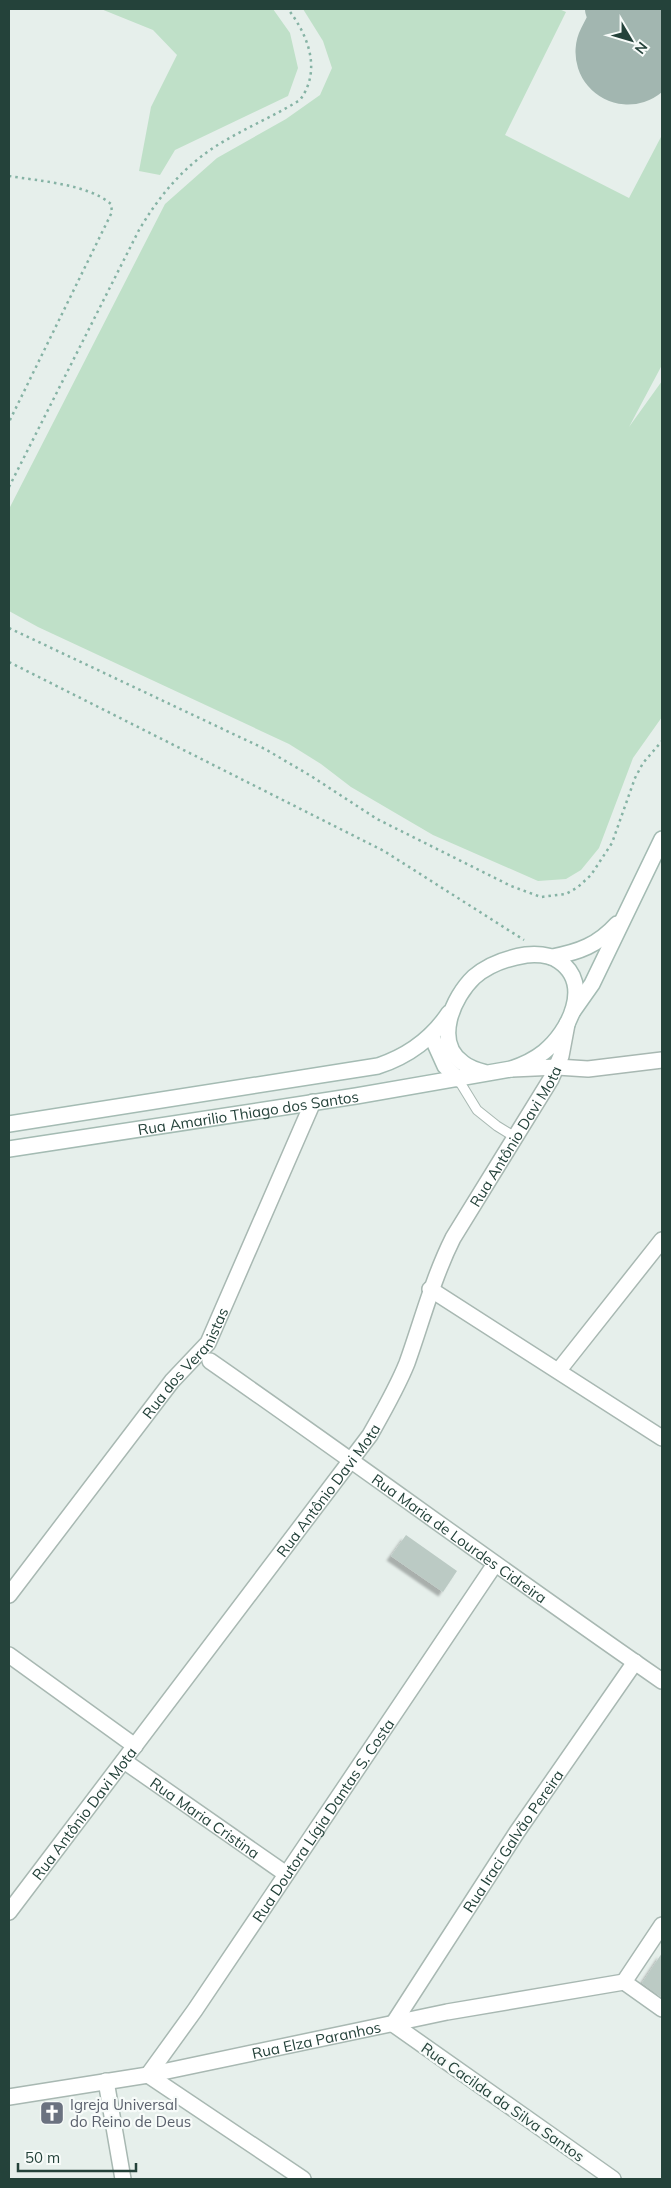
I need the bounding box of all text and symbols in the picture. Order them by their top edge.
north arrow [606,15,656,65]
text: N [631,38,652,58]
street label: Rua Antônio Davi Mota [465,1063,565,1210]
street label: Rua Amarilio Thiago dos Santos [136,1086,360,1139]
street label: Rua dos Veranistas [138,1304,232,1422]
street label: Rua Antônio Davi Mota [272,1420,384,1560]
street label: Rua Maria de Lourdes Cidreira [368,1469,551,1607]
street label: Rua Doutora Lígia Dantas S. Costa [248,1715,398,1925]
street label: Rua Antônio Davi Mota [27,1743,140,1883]
street label: Rua Iraci Galvão Pereira [458,1766,567,1916]
street label: Rua Maria Cristina [147,1773,264,1862]
street label: Rua Elza Paranhos [250,2017,383,2062]
street label: Rua Cacilda da Silva Santos [418,2038,588,2166]
place label: Igreja Universal do Reino de Deus [70,2095,191,2131]
church icon: Igreja Universal do Reino de Deus [39,2100,65,2126]
scale bar [18,2140,135,2172]
text: 50 m [25,2148,60,2167]

